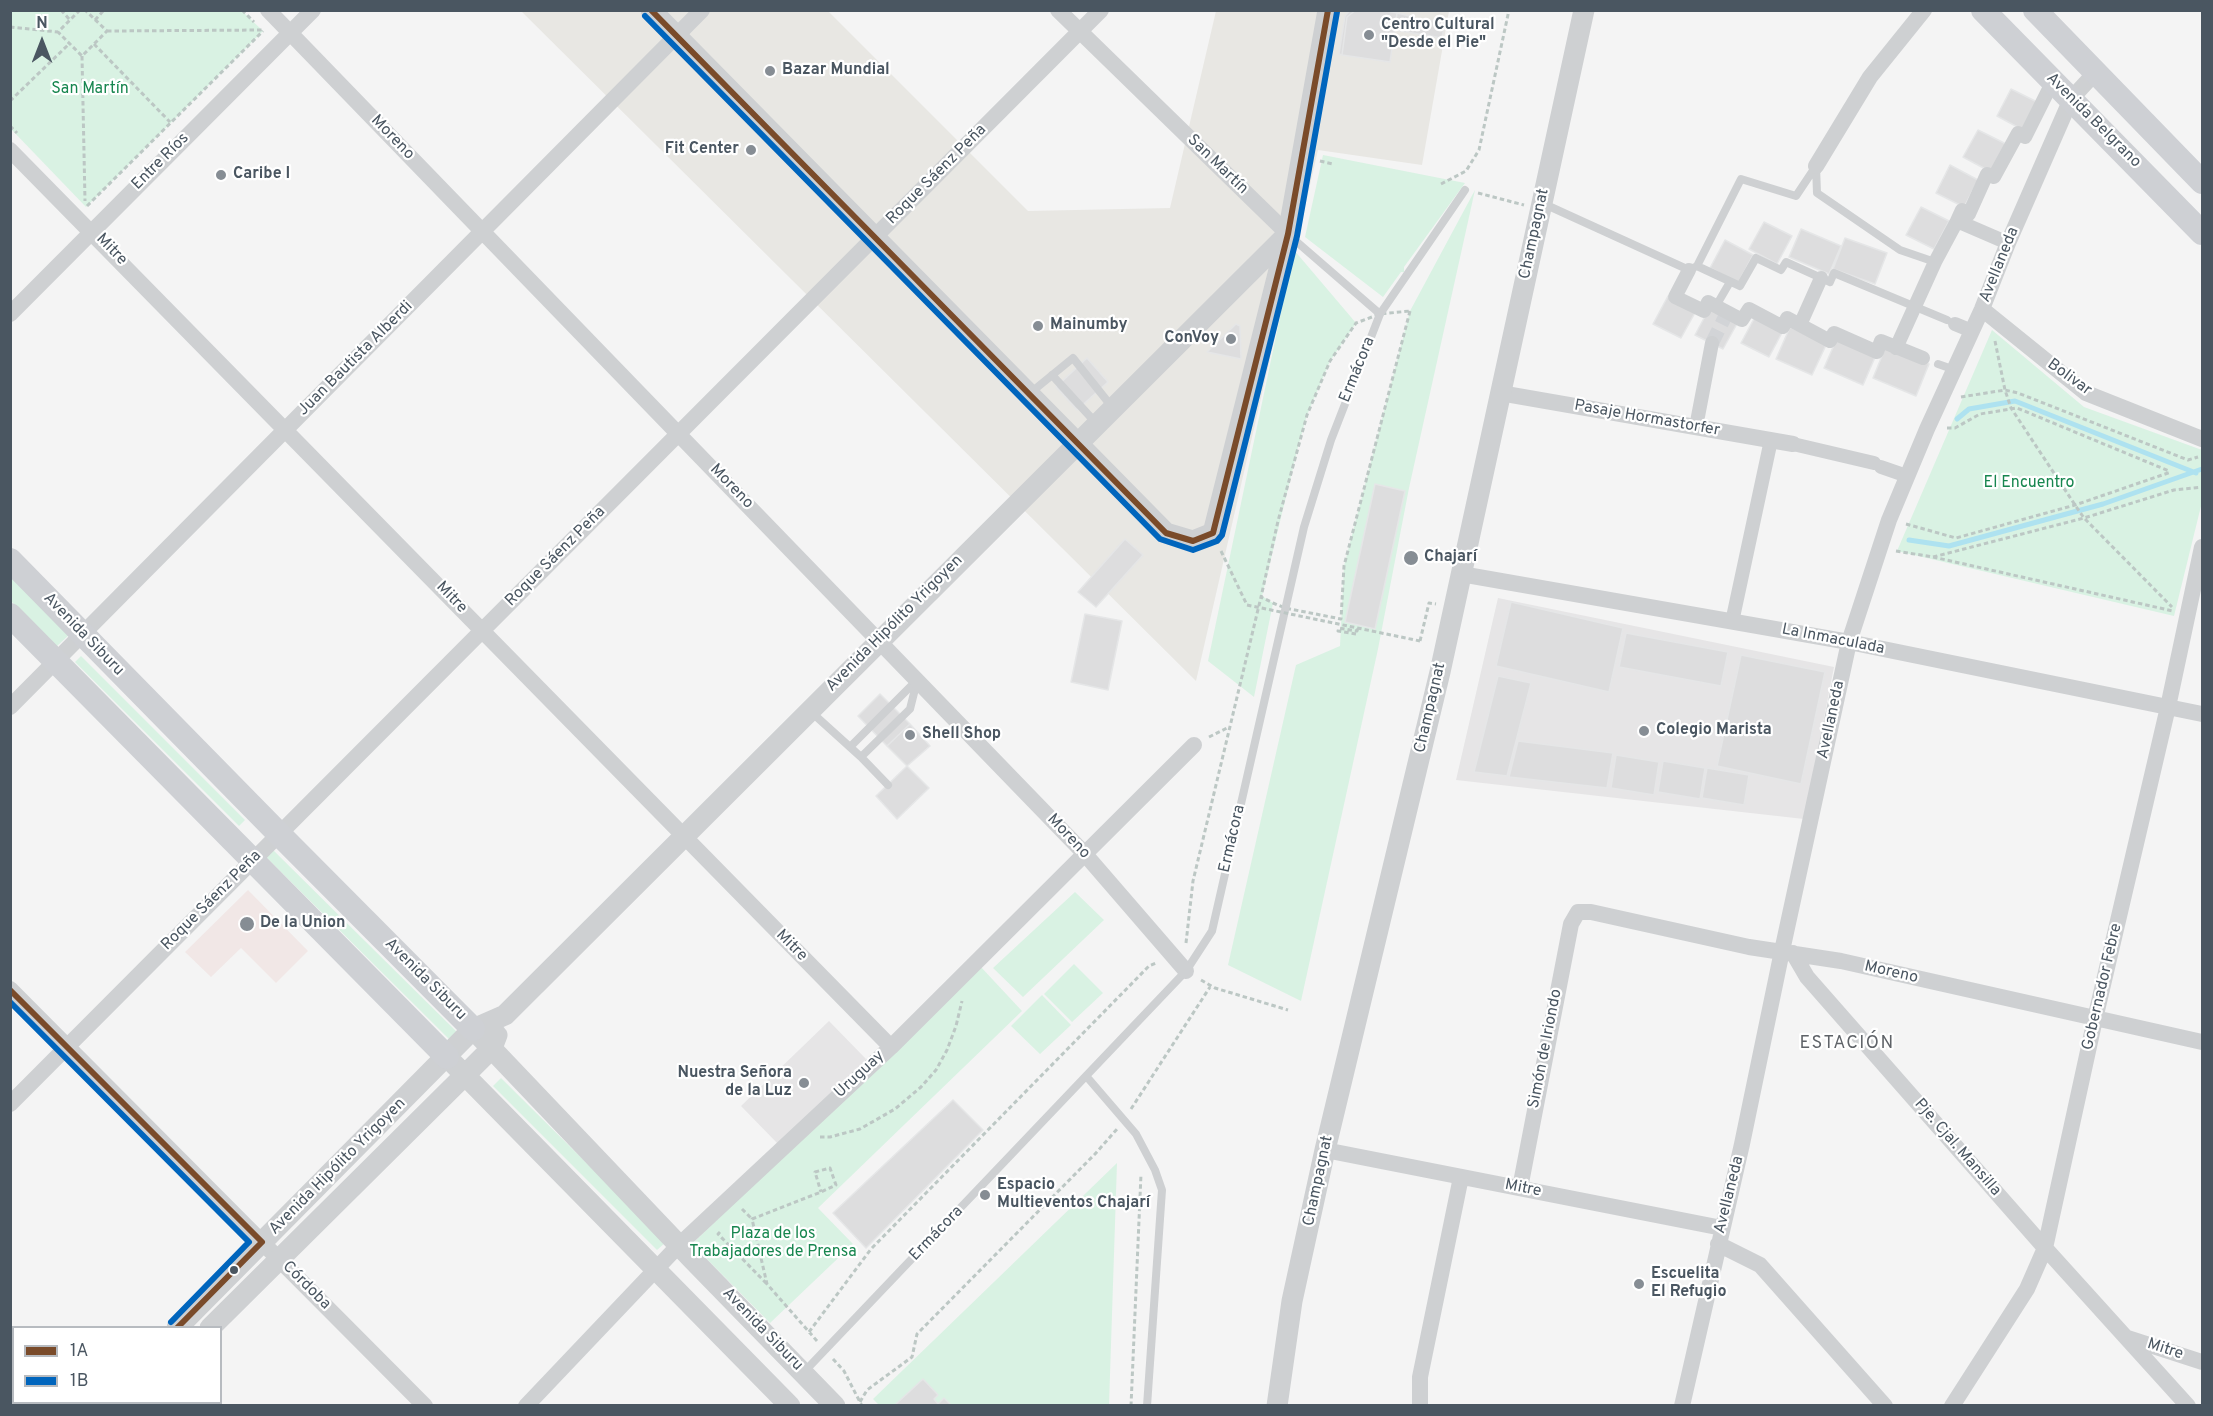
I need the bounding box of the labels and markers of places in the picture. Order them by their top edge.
place label: Centro Cultural "Desde el Pie" [1381,16,1495,54]
marker: Centro Cultural "Desde el Pie" [1362,28,1376,42]
place label: Bazar Mundial [782,61,890,81]
marker: Bazar Mundial [763,64,777,78]
place label: Fit Center [665,140,739,160]
marker: Fit Center [744,143,758,157]
place label: Caribe I [233,165,290,185]
marker: Caribe I [214,168,228,182]
place label: Mainumby [1050,316,1128,336]
marker: Mainumby [1031,319,1045,333]
place label: ConVoy [1164,329,1219,349]
marker: ConVoy [1224,332,1238,346]
place label: Chajarí [1424,548,1477,568]
marker: Chajarí [1402,549,1420,567]
place label: Colegio Marista [1656,721,1772,741]
marker: Colegio Marista [1637,724,1651,738]
place label: Shell Shop [922,725,1001,745]
marker: Shell Shop [903,728,917,742]
place label: De la Union [260,914,345,934]
marker: De la Union [238,915,256,933]
place label: Nuestra Señora de la Luz [677,1064,792,1102]
marker: Nuestra Señora de la Luz [797,1076,811,1090]
place label: Espacio Multieventos Chajarí [997,1176,1150,1214]
marker: Espacio Multieventos Chajarí [978,1188,992,1202]
unlabelled marker [228,1264,240,1276]
place label: Escuelita El Refugio [1651,1265,1726,1303]
marker: Escuelita El Refugio [1632,1277,1646,1291]

